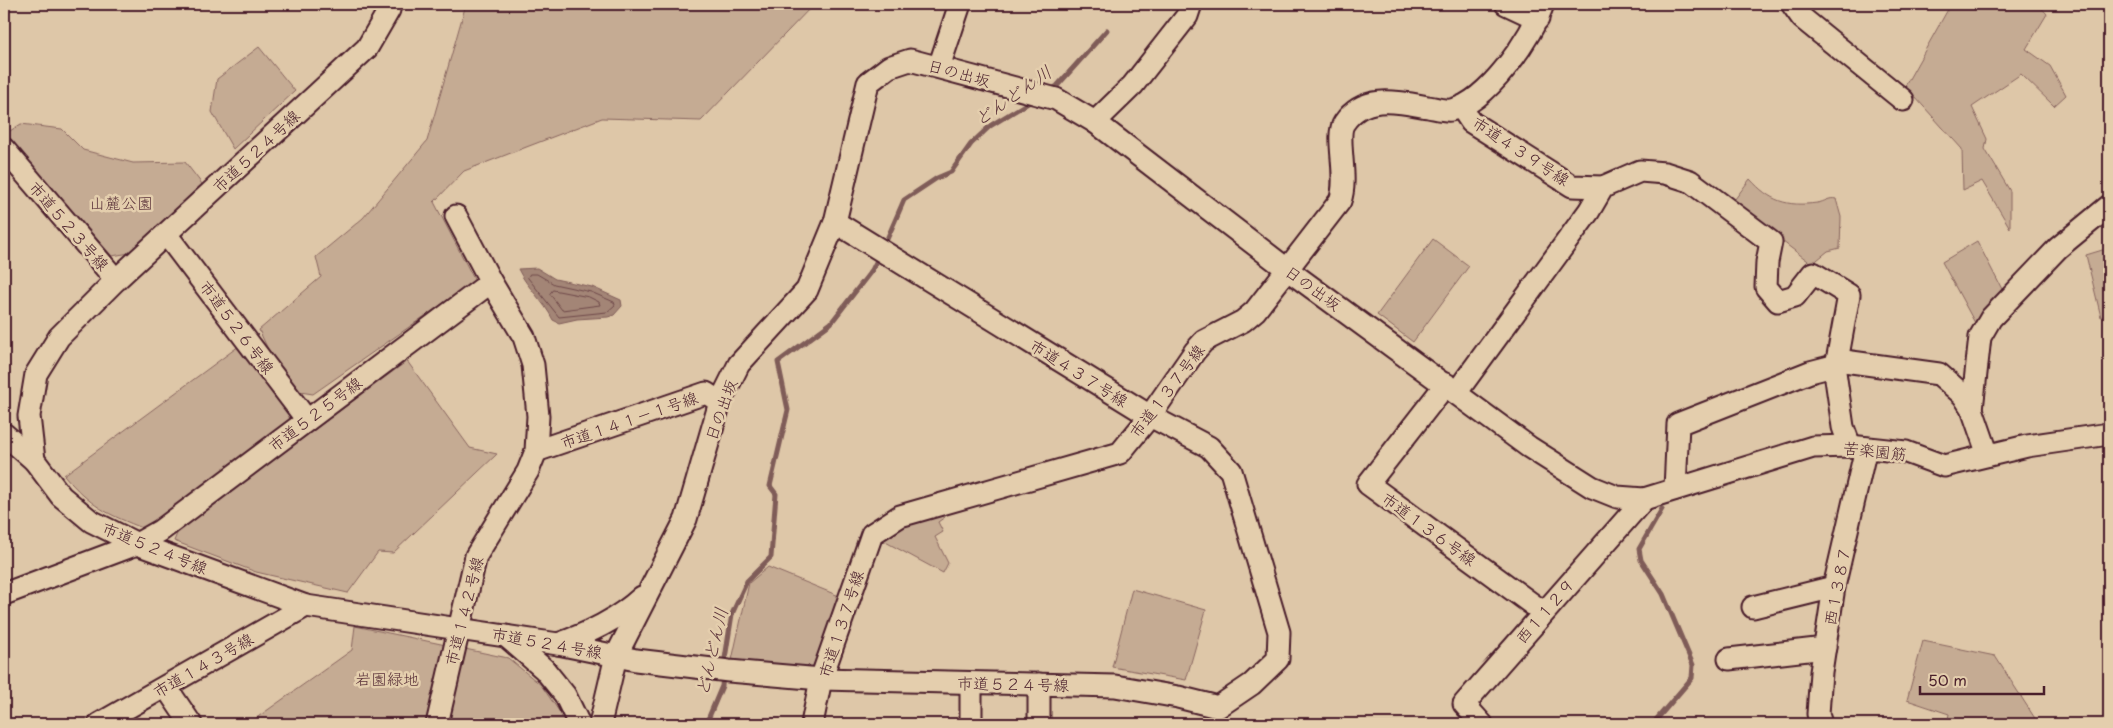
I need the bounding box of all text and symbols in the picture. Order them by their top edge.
street label: 日の出坂 [925,52,993,92]
water label: どんどん川 [967,58,1057,132]
street label: 市道５２４号線 [206,103,304,197]
street label: 市道４３９号線 [1468,110,1575,191]
street label: 市道５２３号線 [24,175,116,275]
park label: 山麓公園 [89,190,153,214]
street label: 日の出坂 [1281,259,1347,316]
street label: 市道５２６号線 [195,274,281,378]
street label: 市道４３７号線 [1026,332,1133,412]
street label: 市道１３７号線 [1123,338,1209,442]
street label: 市道５２５号線 [262,370,366,456]
street label: 日の出坂 [698,375,742,444]
street label: 市道１４１－１号線 [557,384,701,454]
street label: 苦楽園筋 [1842,435,1908,465]
street label: 市道１３６号線 [1377,486,1482,571]
street label: 市道５２４号線 [99,515,212,579]
street label: 西１３８７ [1817,544,1855,627]
street label: 市道１４２号線 [438,554,488,668]
street label: 市道１３７号線 [811,567,869,681]
street label: 西１１２９ [1509,572,1580,648]
water label: どんどん川 [687,604,734,699]
street label: 市道５２４号線 [490,620,604,664]
street label: 市道１４３号線 [148,626,257,703]
scale bar [1920,663,2044,695]
park label: 岩園緑地 [355,666,419,690]
text: 50 m [1928,668,1967,691]
street label: 市道５２４号線 [957,670,1069,696]

